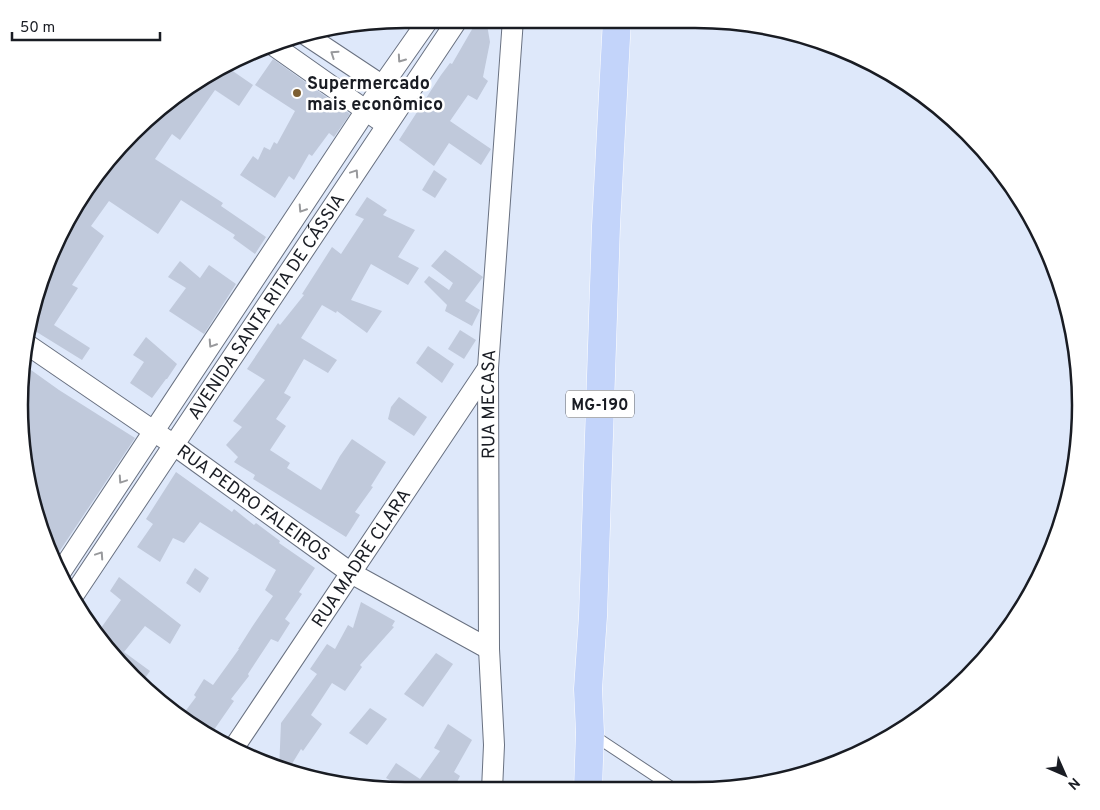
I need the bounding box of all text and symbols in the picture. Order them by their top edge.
scale bar [12,10,160,42]
text: 50 m [20,19,55,38]
one-way arrow [331,50,340,60]
one-way arrow [398,53,407,63]
place label: Supermercado mais econômico [307,73,443,117]
marker: Supermercado mais econômico [291,87,303,99]
one-way arrow [349,169,359,178]
street label: AVENIDA SANTA RITA DE CÁSSIA [184,190,351,425]
one-way arrow [298,203,308,212]
one-way arrow [209,339,218,348]
street label: RUA MECASA [478,349,502,459]
road number: MG-190 [566,390,634,418]
street label: RUA PEDRO FALEIROS [172,441,334,567]
one-way arrow [119,474,128,483]
street label: RUA MADRE CLARA [308,485,417,632]
one-way arrow [94,552,103,561]
north arrow [1040,750,1090,800]
text: N [1064,774,1083,793]

